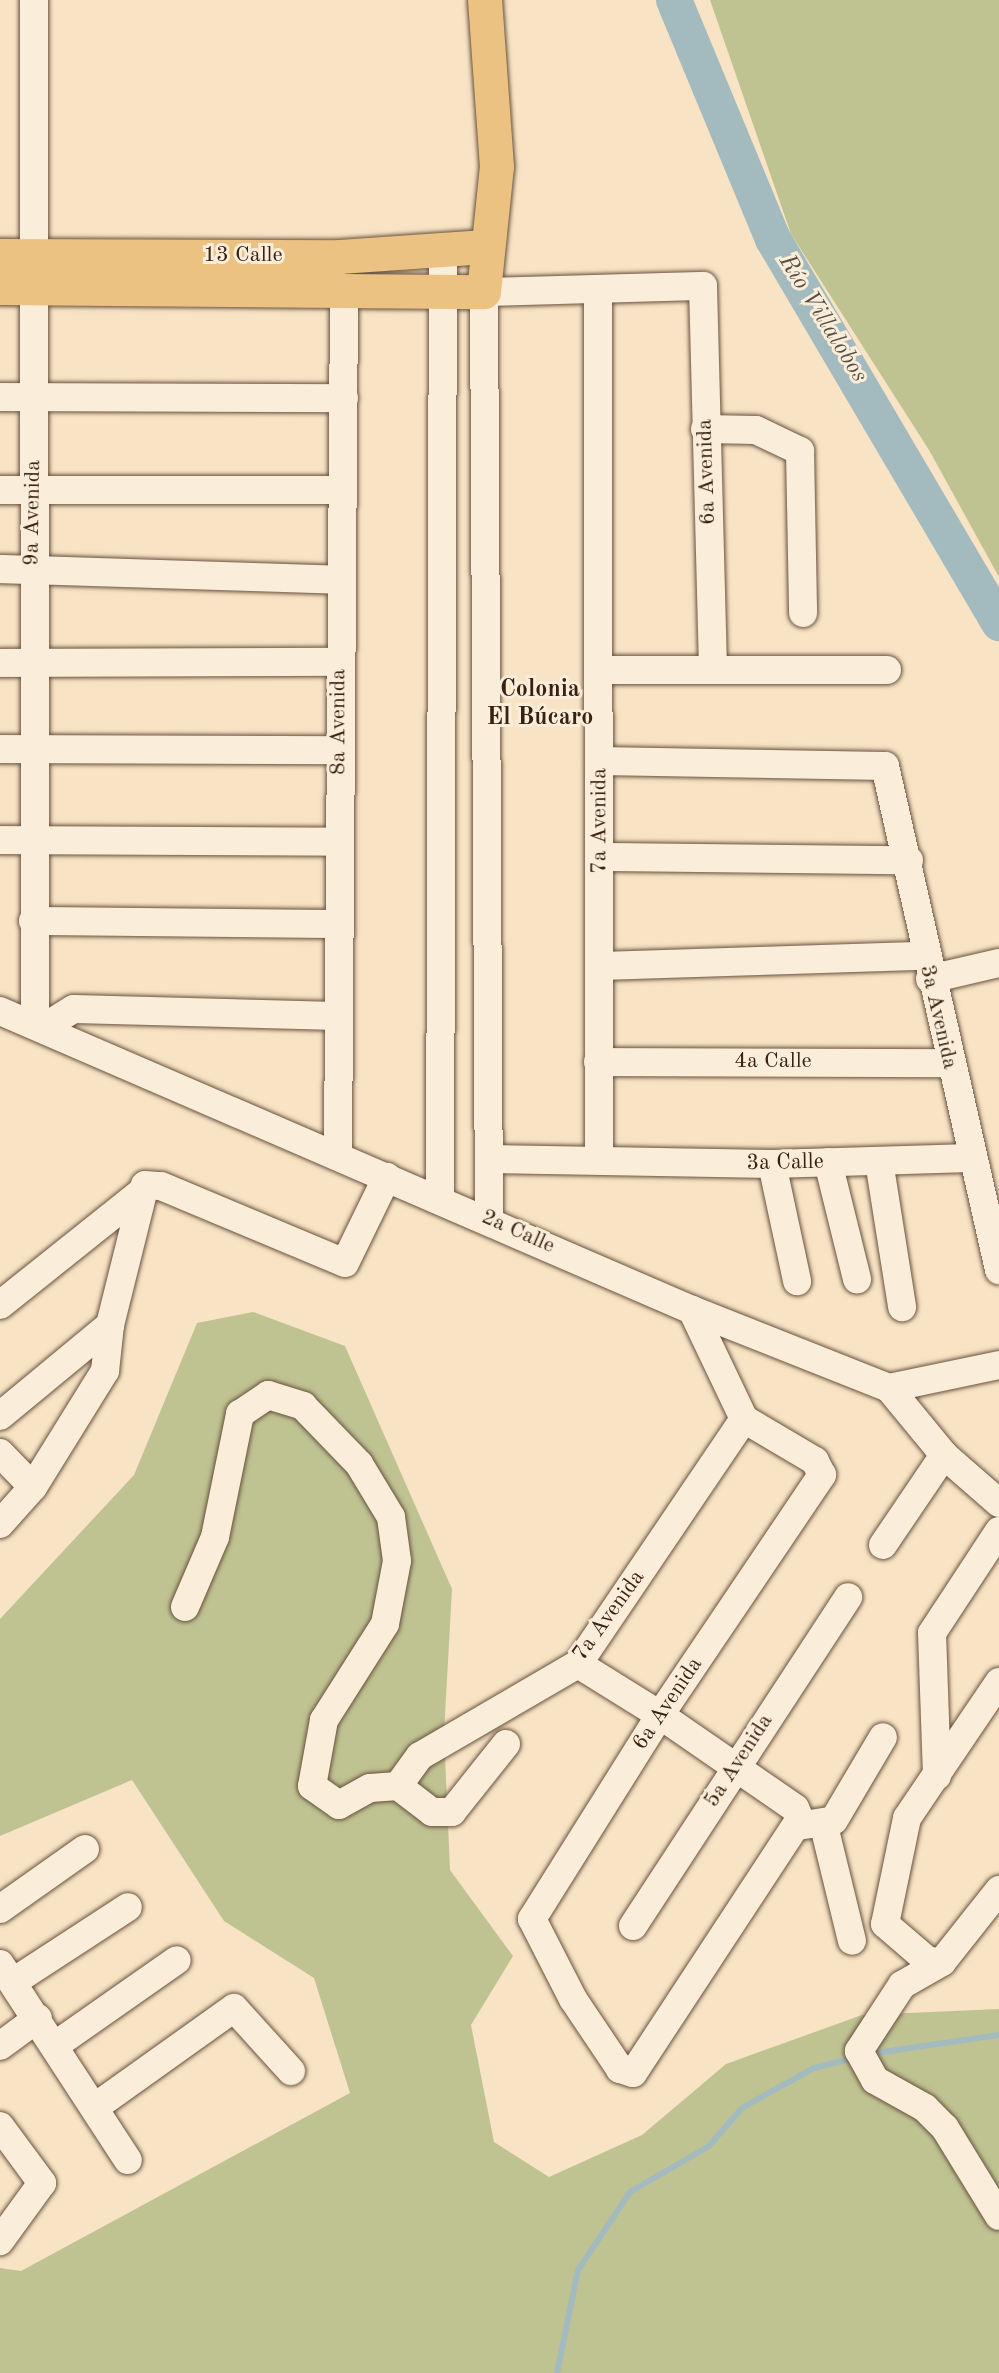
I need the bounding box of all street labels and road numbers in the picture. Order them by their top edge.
street label: 13 Calle [203,243,283,269]
street label: 6a Avenida [692,419,722,525]
street label: 9a Avenida [19,460,47,566]
street label: 8a Avenida [326,669,352,775]
street label: 7a Avenida [587,768,613,874]
street label: 3a Avenida [913,962,963,1072]
street label: 4a Calle [734,1049,812,1075]
street label: 3a Calle [746,1149,824,1177]
street label: 2a Calle [477,1204,559,1260]
street label: 7a Avenida [567,1565,651,1667]
street label: 6a Avenida [627,1653,709,1755]
street label: 5a Avenida [699,1709,779,1813]

